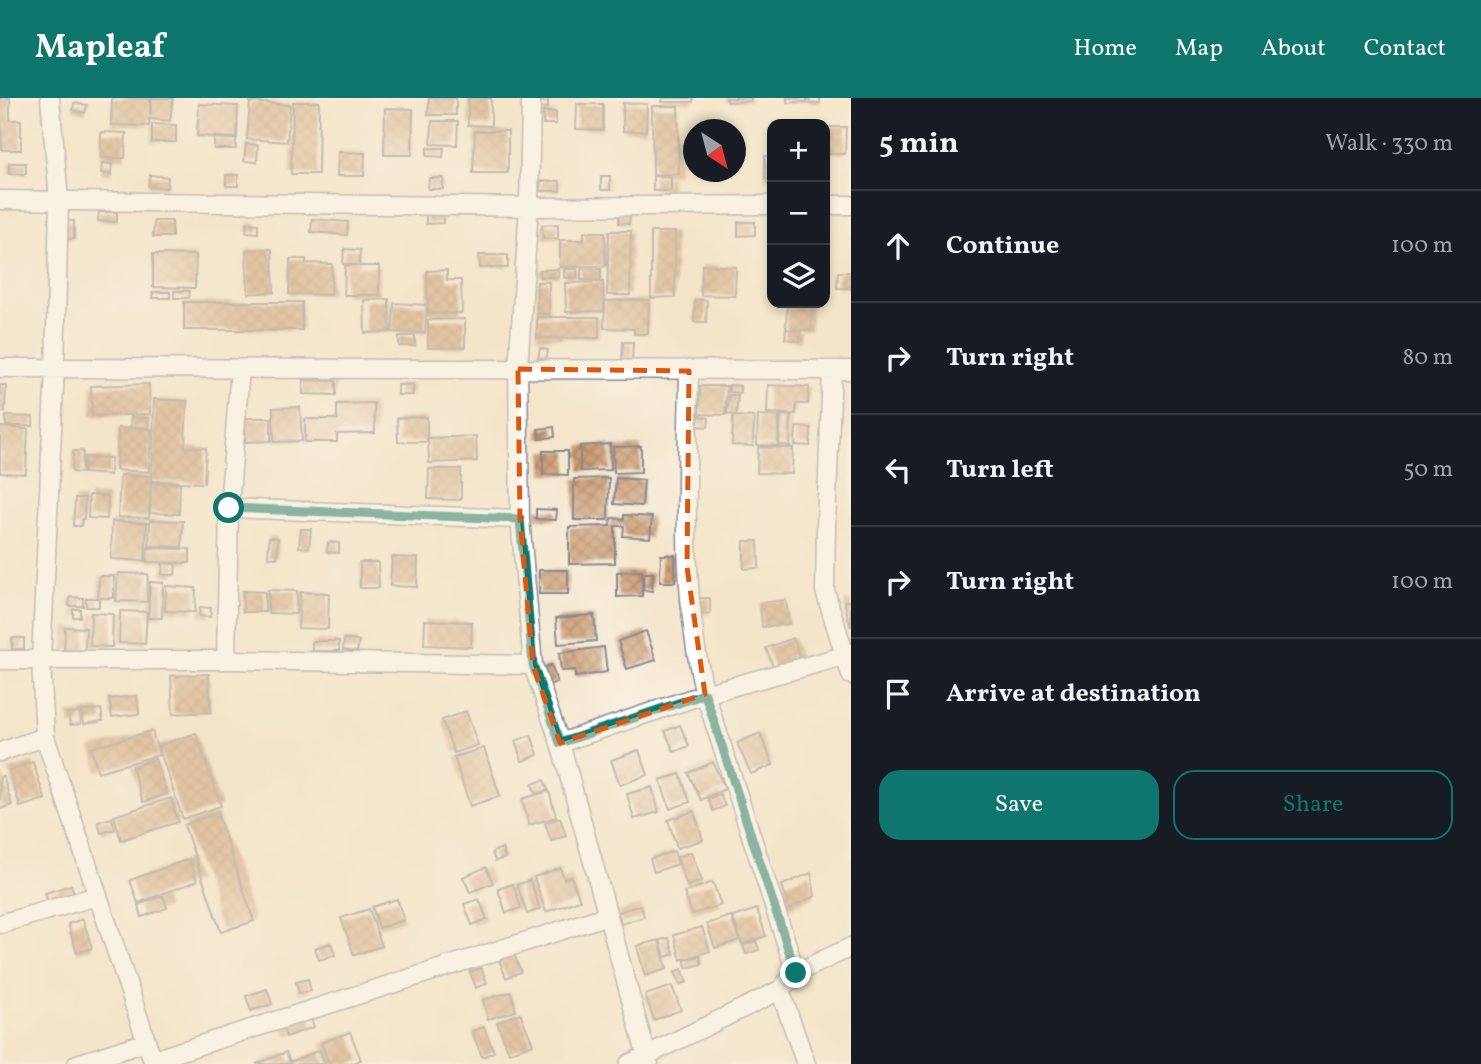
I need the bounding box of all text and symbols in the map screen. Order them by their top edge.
text: Mapleaf [35,26,165,72]
text: Home [1073,32,1137,66]
text: Map [1175,32,1223,66]
text: About [1261,32,1326,66]
text: Contact [1364,32,1446,66]
north arrow [683,119,746,182]
map controls [767,119,830,308]
button: + [767,119,830,182]
text: 5 min [879,123,959,165]
text: Walk · 330 m [1325,128,1453,160]
button: − [767,182,830,245]
icon: ahead [879,227,917,265]
text: Continue [946,228,1059,264]
text: 100 m [1391,230,1453,262]
button: layers [767,245,830,308]
icon: right [879,339,917,377]
text: Turn right [946,340,1074,376]
text: 80 m [1403,342,1453,374]
icon: left [879,451,917,489]
text: Turn left [946,452,1054,488]
text: 50 m [1404,454,1453,486]
route start [213,492,244,523]
icon: right [879,563,917,601]
text: Turn right [946,564,1074,600]
text: 100 m [1391,566,1453,598]
icon: arrive [879,675,917,713]
text: Arrive at destination [946,676,1201,712]
button: Save [879,770,1159,840]
button: Share [1173,770,1453,840]
route end [780,957,811,988]

